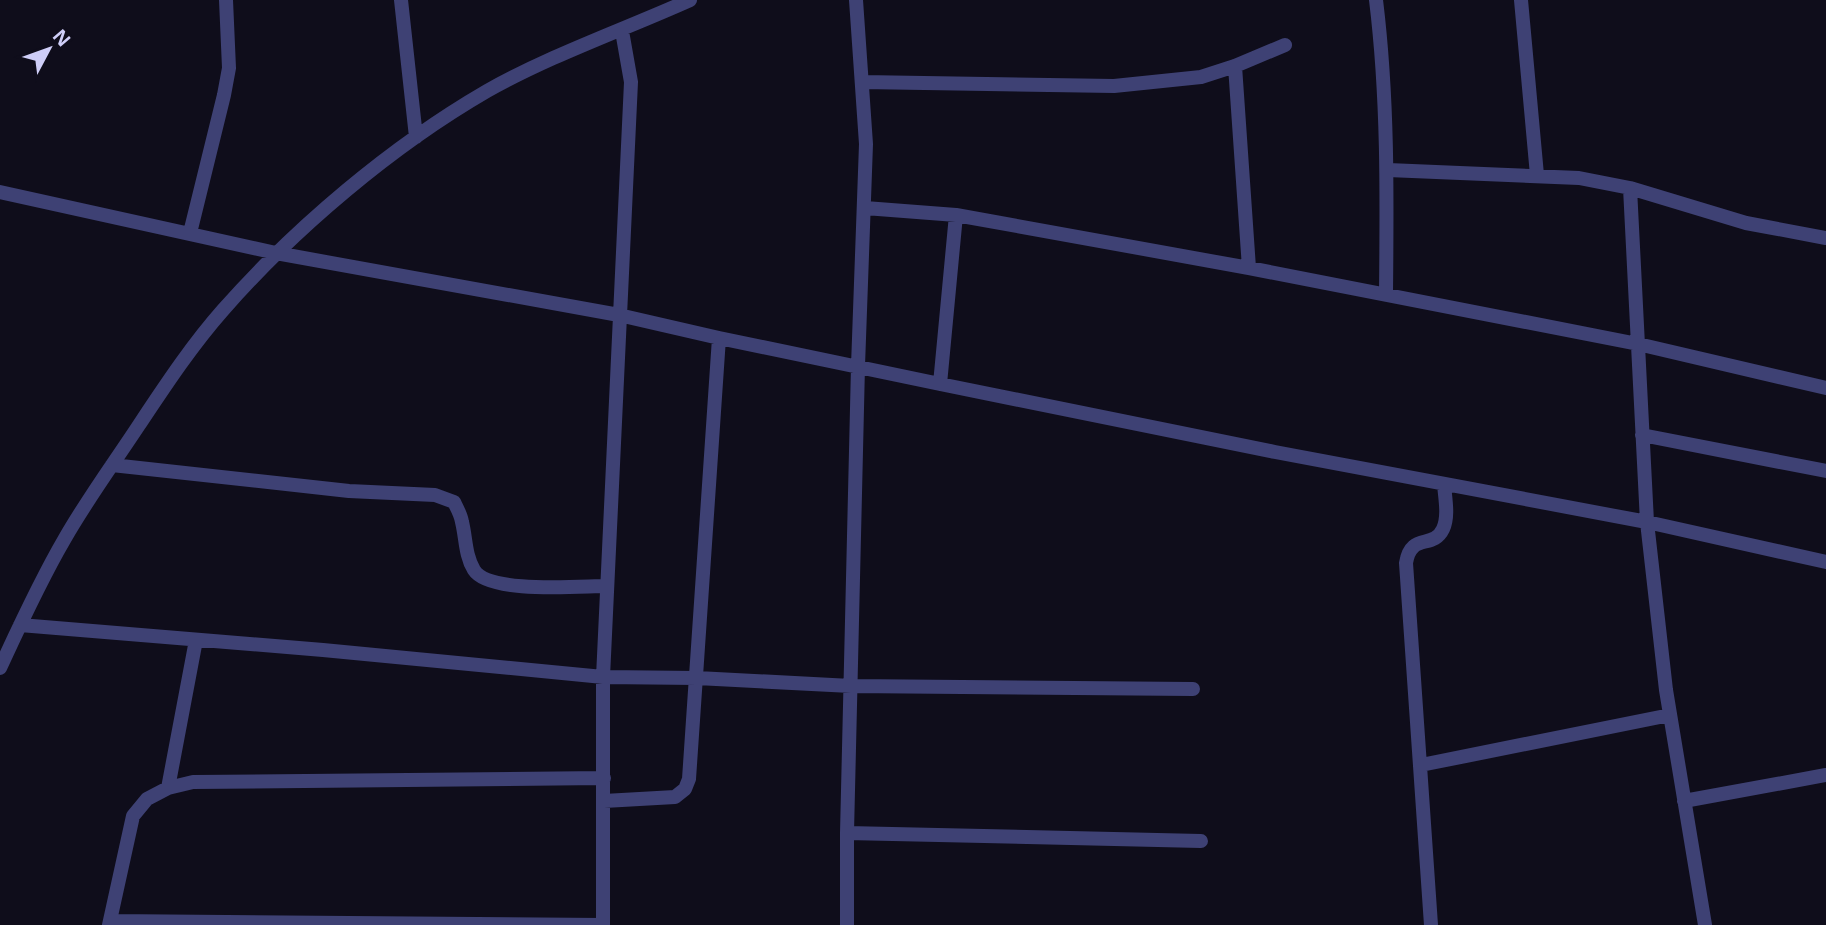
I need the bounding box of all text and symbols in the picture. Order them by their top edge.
north arrow [14,14,84,84]
text: N [47,23,77,52]

